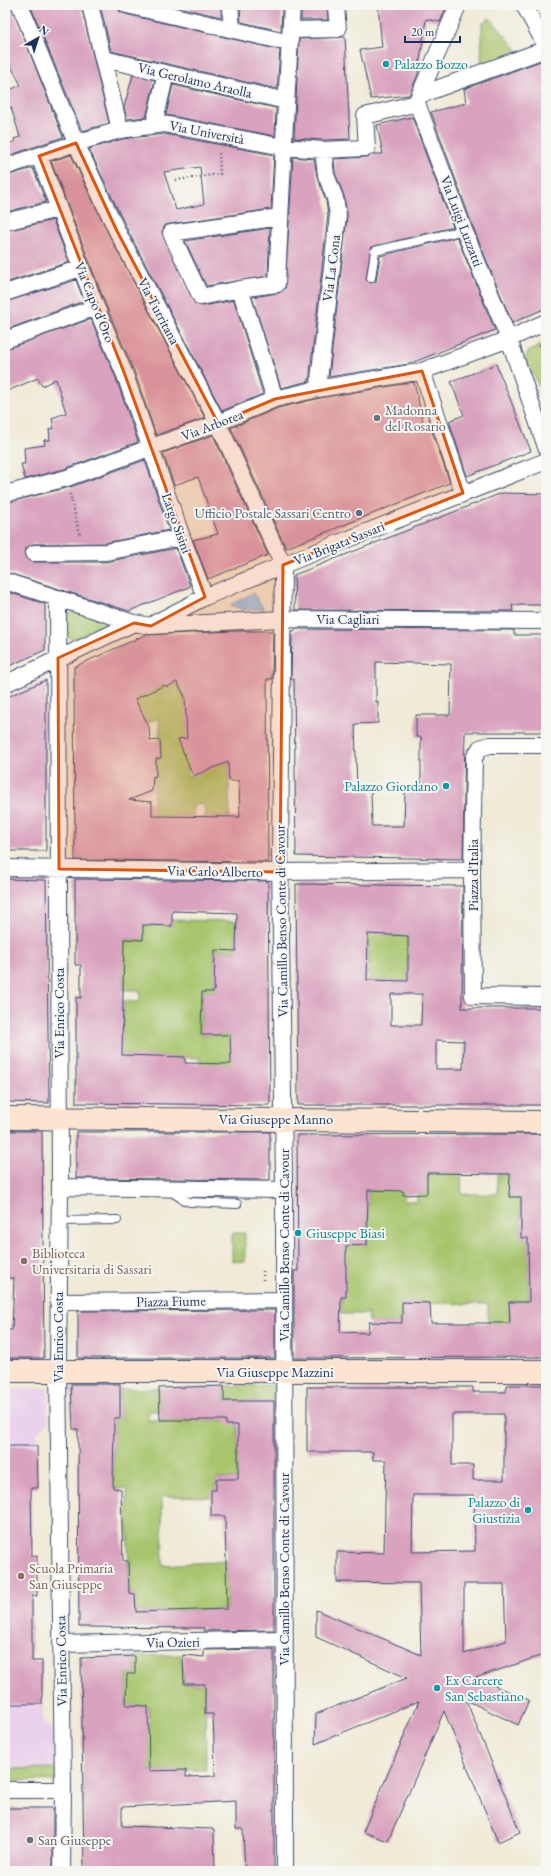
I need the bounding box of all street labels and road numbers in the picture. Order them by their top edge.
street label: Via Gerolamo Araolla [136,58,254,102]
street label: Via Università [168,116,246,148]
street label: Via Luigi Luzzatti [436,173,488,270]
street label: Via La Cona [318,233,344,303]
street label: Via Capo d'Oro [71,259,119,345]
street label: Via Turritana [134,274,184,348]
street label: Via Arborea [178,405,246,445]
street label: Largo Sisini [158,490,196,556]
street label: Via Brigata Sassari [291,516,388,569]
street label: Via Cagliari [316,610,380,628]
street label: Via Camillo Benso Conte di Cavour [270,824,292,1018]
street label: Piazza d'Italia [464,838,482,911]
street label: Via Carlo Alberto [167,861,263,881]
street label: Via Enrico Costa [50,967,68,1058]
street label: Via Giuseppe Manno [219,1110,333,1128]
street label: Via Camillo Benso Conte di Cavour [275,1148,293,1341]
street label: Via Enrico Costa [49,1291,67,1382]
street label: Piazza Fiume [136,1291,207,1311]
street label: Via Giuseppe Mazzini [216,1363,334,1381]
street label: Via Camillo Benso Conte di Cavour [275,1472,293,1665]
street label: Via Enrico Costa [51,1615,71,1707]
street label: Via Ozieri [146,1633,201,1651]

